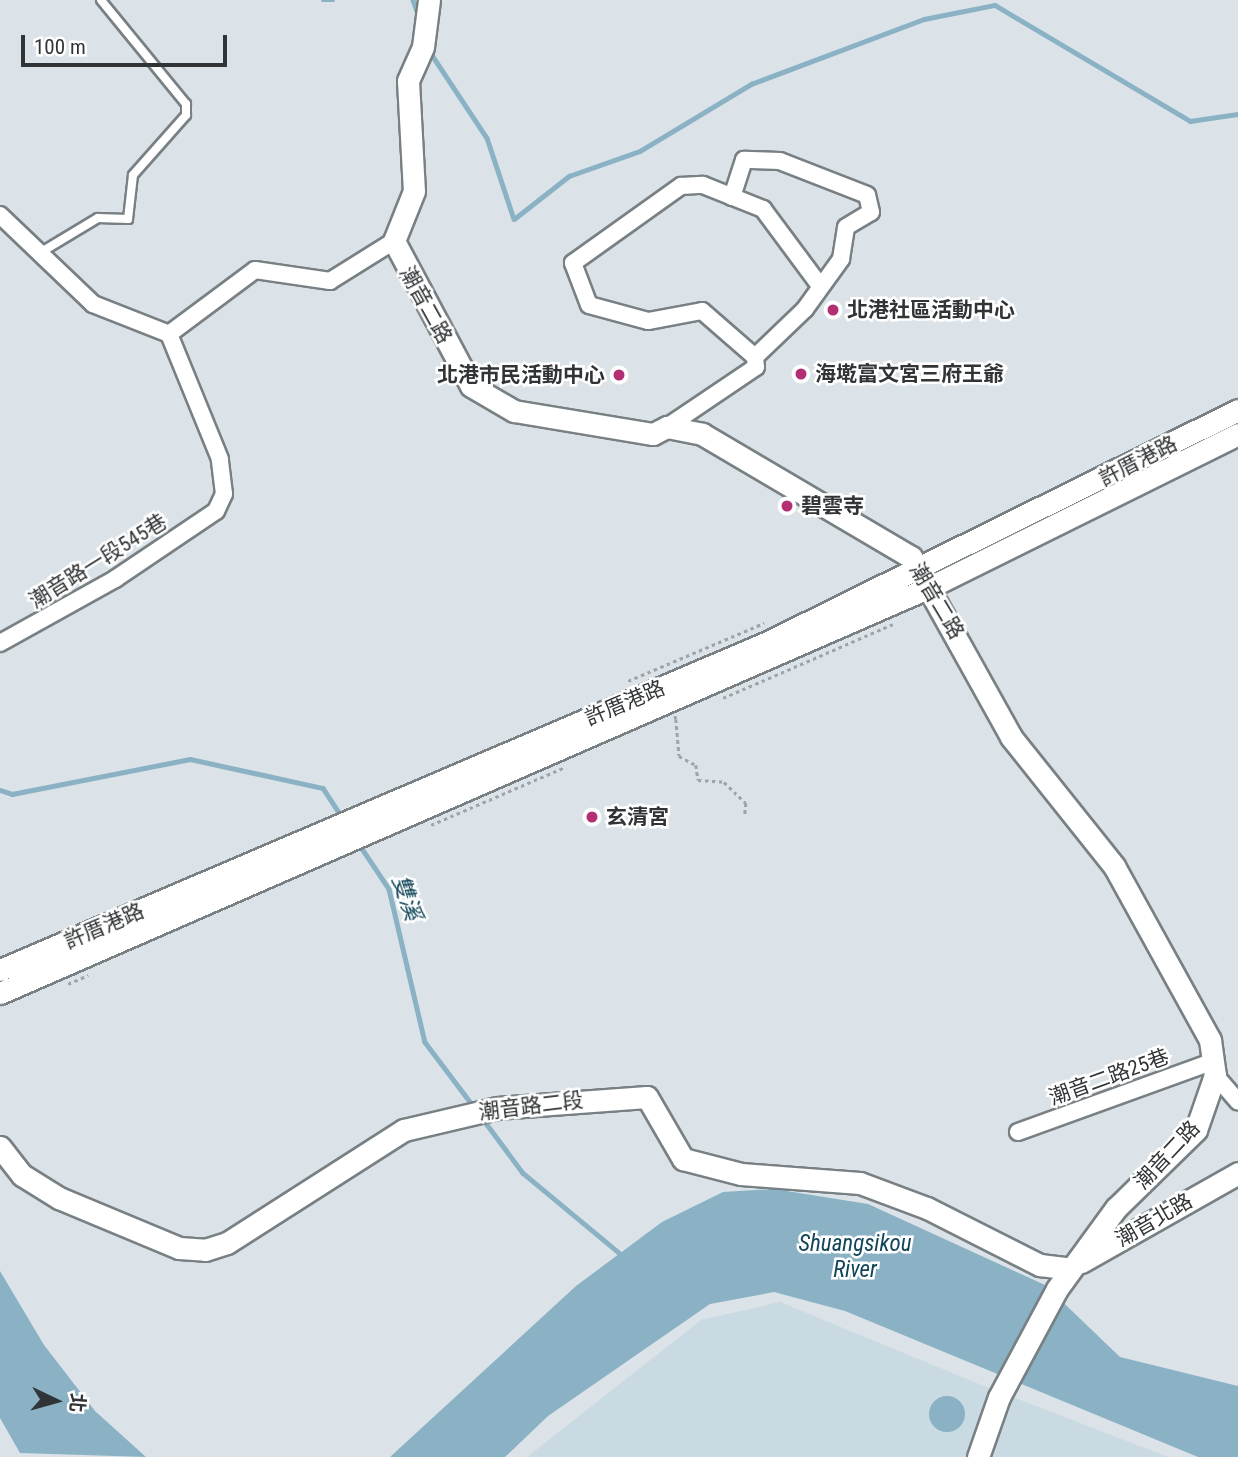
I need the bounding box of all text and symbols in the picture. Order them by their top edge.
scale bar [24,21,231,65]
text: 100 m [34,35,86,59]
street label: 潮音二路 [395,262,457,348]
place label: 北港社區活動中心 [847,297,1015,323]
marker: 北港社區活動中心 [825,302,841,318]
place label: 海墘富文宮三府王爺 [815,361,1004,387]
place label: 北港市民活動中心 [437,362,605,388]
marker: 海墘富文宮三府王爺 [793,366,809,382]
marker: 北港市民活動中心 [611,367,627,383]
street label: 許厝港路 [1095,431,1181,491]
place label: 碧雲寺 [801,493,864,519]
marker: 碧雲寺 [779,498,795,514]
street label: 潮音路一段545巷 [25,509,171,613]
street label: 潮音二路 [905,559,969,643]
street label: 許厝港路 [581,675,669,731]
place label: 玄清宮 [606,804,669,830]
marker: 玄清宮 [584,809,600,825]
water label: 雙溪 [385,872,427,924]
street label: 許厝港路 [60,898,148,954]
street label: 潮音二路25巷 [1046,1044,1172,1110]
street label: 潮音路二段 [477,1087,585,1125]
street label: 潮音二路 [1129,1116,1205,1194]
street label: 潮音北路 [1111,1188,1197,1252]
water label: Shuangsikou River [799,1230,911,1284]
north arrow [21,1366,91,1436]
text: 北 [65,1392,90,1413]

